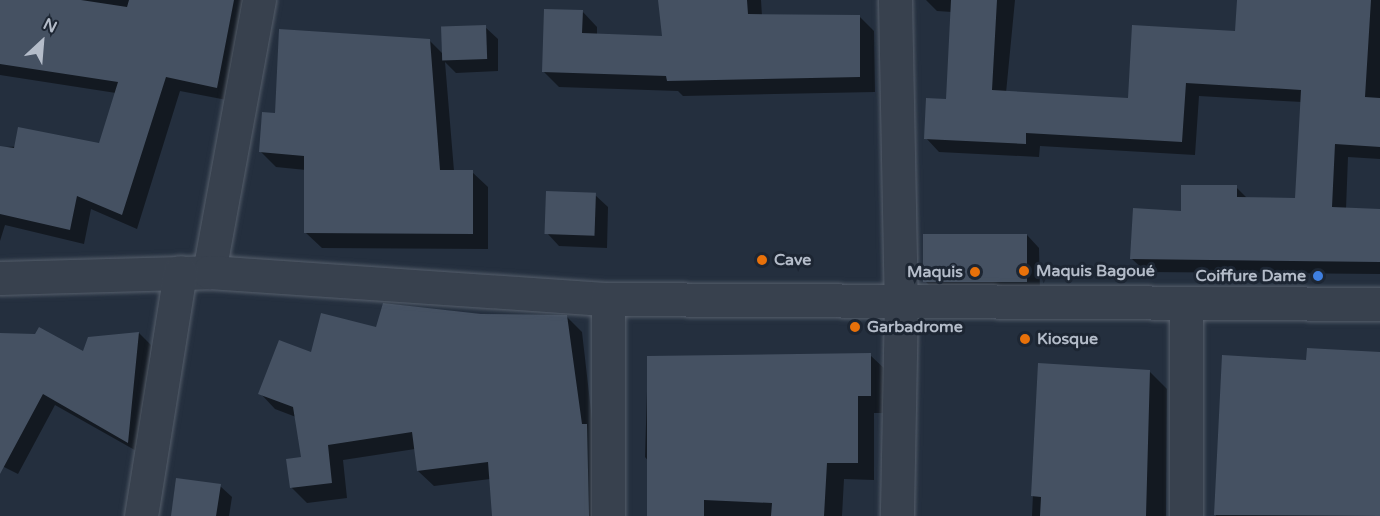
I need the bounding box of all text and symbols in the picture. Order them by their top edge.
north arrow [12,12,72,72]
text: N [40,14,60,38]
place label: Cave [774,250,811,270]
marker: Cave [755,253,769,267]
place label: Maquis Bagoué [1036,261,1155,281]
place label: Maquis [907,262,963,282]
marker: Maquis Bagoué [1017,264,1031,278]
marker: Maquis [968,265,982,279]
place label: Coiffure Dame [1196,266,1306,286]
marker: Coiffure Dame [1311,269,1325,283]
place label: Garbadrome [867,317,963,337]
marker: Garbadrome [848,320,862,334]
place label: Kiosque [1037,329,1098,349]
marker: Kiosque [1018,332,1032,346]

